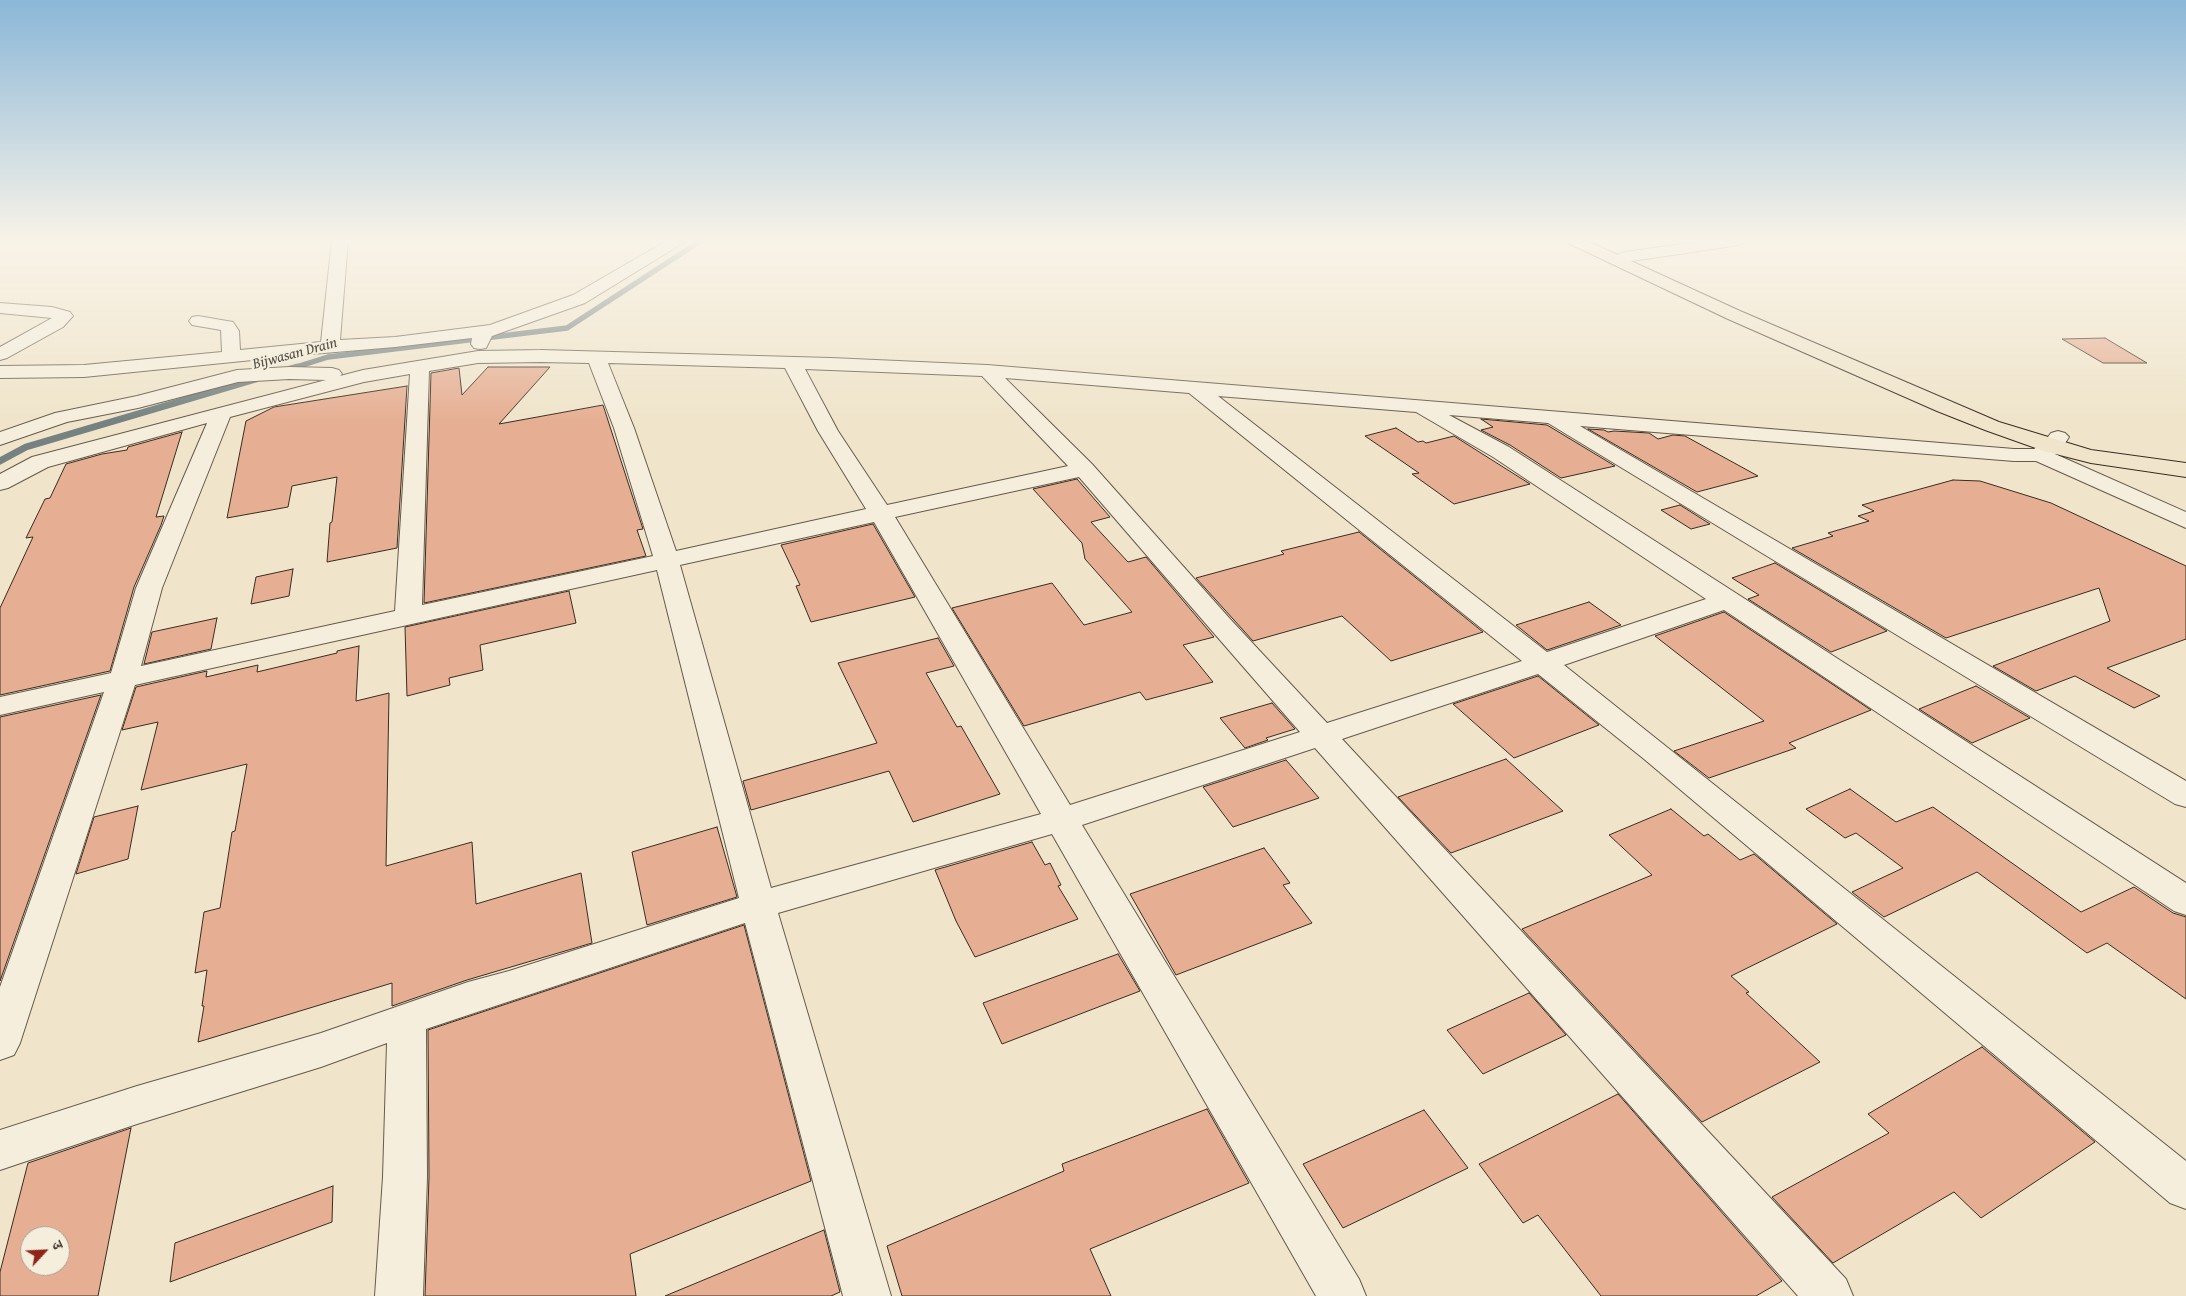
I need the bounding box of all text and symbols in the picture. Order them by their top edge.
water label: Bijwasan Drain [251,334,339,374]
north arrow [20,1226,70,1276]
text: उ [47,1238,68,1253]

